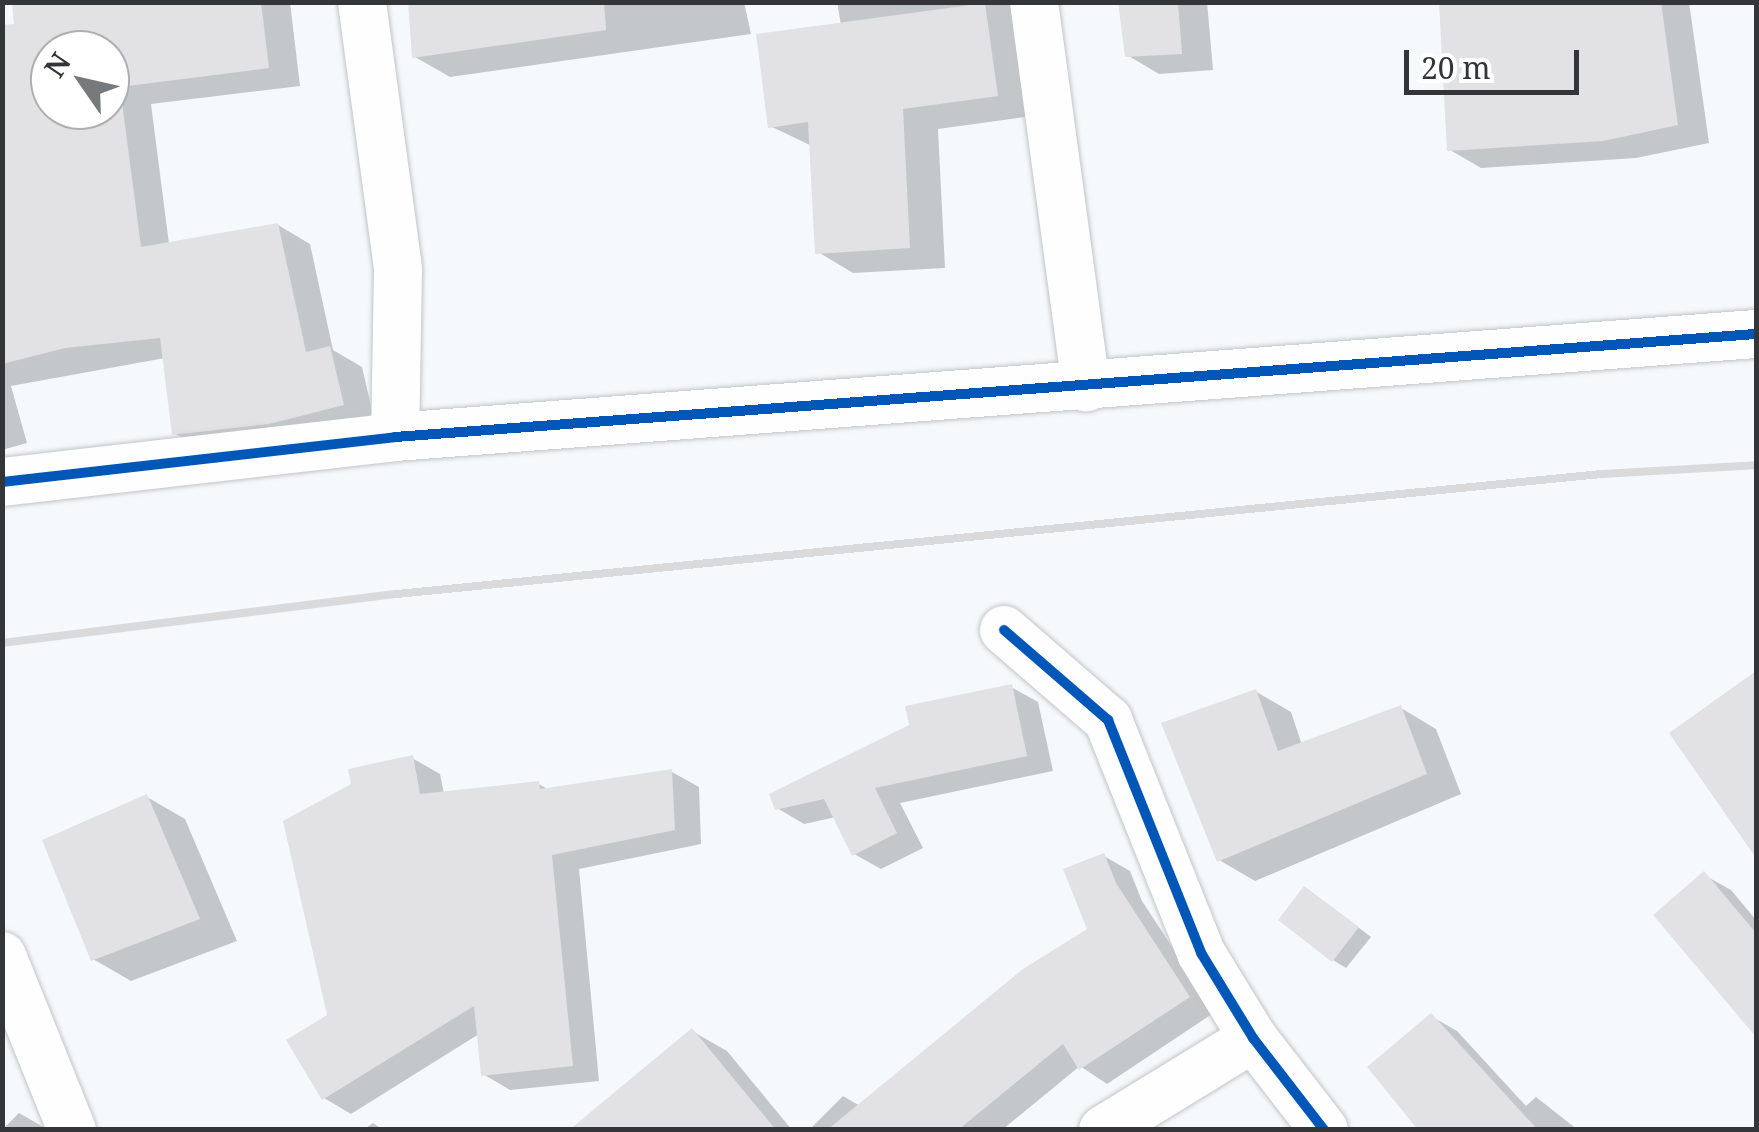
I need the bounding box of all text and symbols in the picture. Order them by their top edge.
north arrow [30,30,130,130]
scale bar [1409,30,1584,92]
text: N [35,45,79,84]
text: 20 m [1421,47,1491,88]

